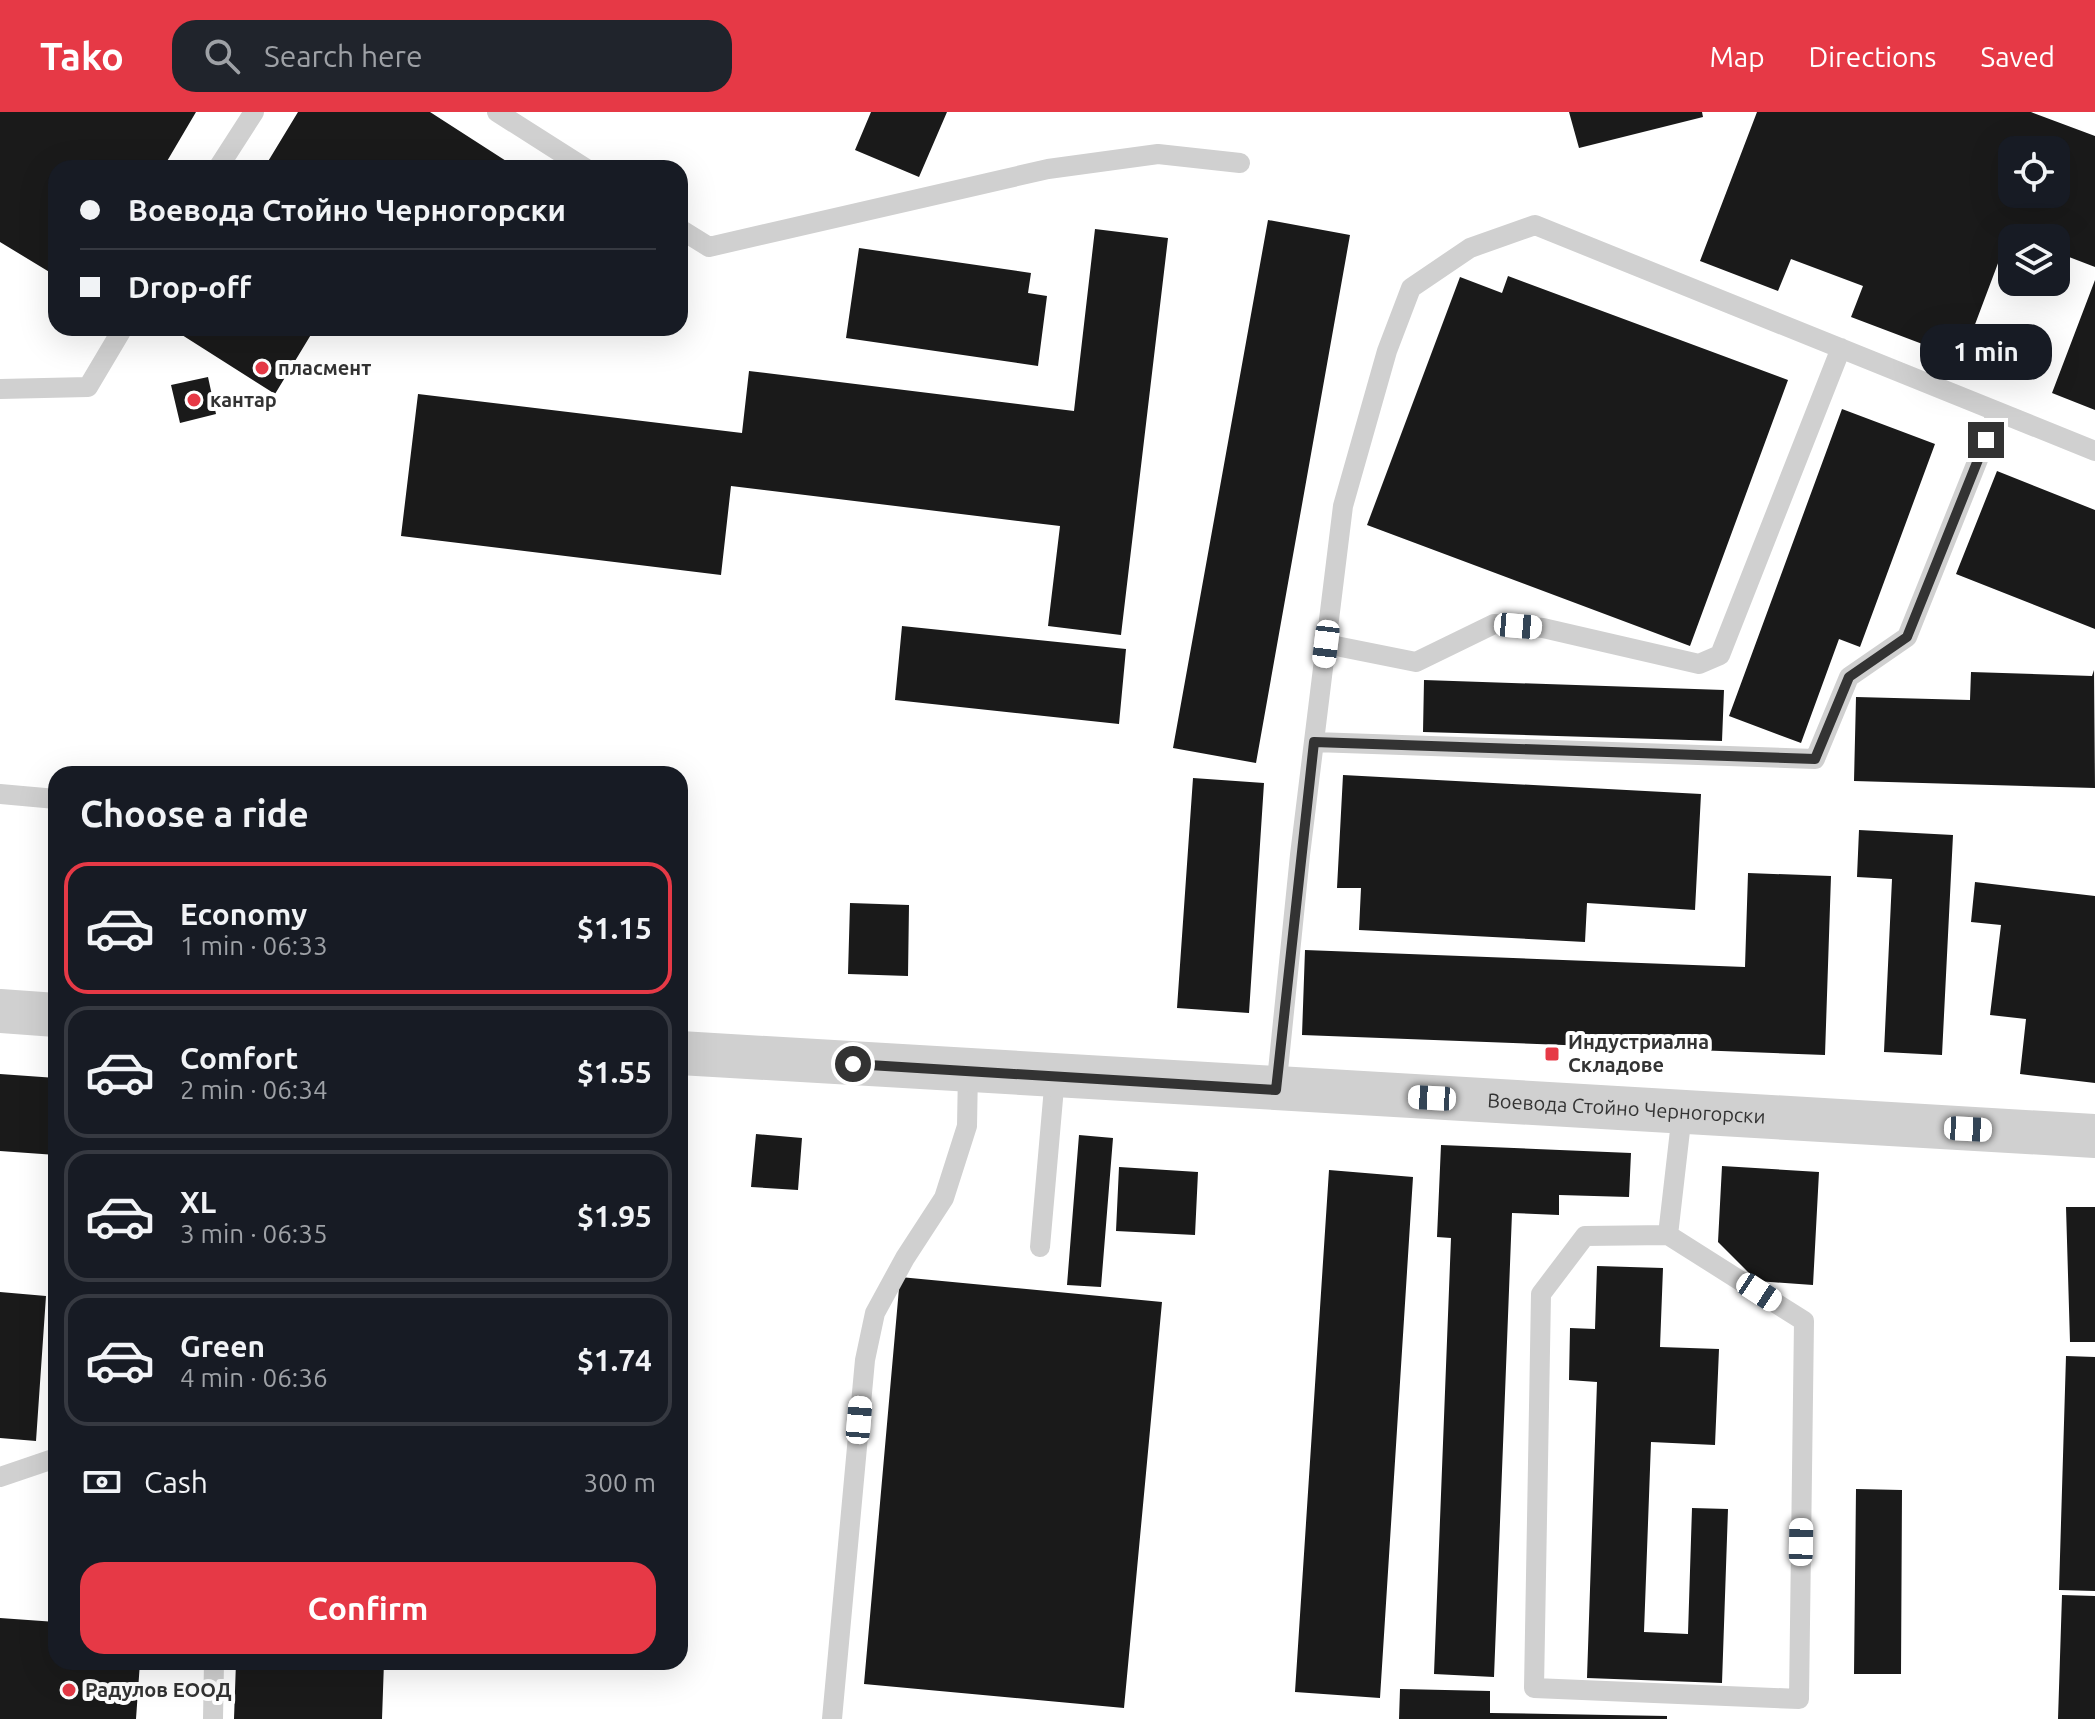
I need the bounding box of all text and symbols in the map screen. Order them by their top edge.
search box [172,20,732,92]
icon: search [200,34,244,78]
text: Tako [40,35,124,77]
text: Search here [264,39,423,73]
text: Map [1709,41,1765,72]
text: Directions [1809,41,1936,72]
text: Saved [1980,41,2055,72]
map controls [1998,136,2070,296]
button: locate [1998,136,2070,208]
text: Воевода Стойно Черногорски [128,193,566,227]
button: layers [1998,224,2070,296]
text: Drop-off [128,270,251,304]
callout: 1 min [1920,324,2052,380]
text: 1 min [1953,337,2019,366]
place label: пласмент [278,356,371,379]
marker: пласмент [253,359,271,377]
place label: кантар [210,388,277,411]
marker: кантар [185,391,203,409]
route end [1968,422,2004,458]
car [1493,612,1543,640]
car [1311,619,1341,669]
text: Choose a ride [80,793,309,834]
icon: car [84,892,156,964]
text: Economy [180,897,307,931]
text: $1.15 [577,911,652,945]
text: 1 min · 06:33 [180,931,328,960]
place label: Индустриална Складове [1568,1030,1709,1076]
icon: car [84,1036,156,1108]
text: Comfort [180,1041,298,1075]
marker: Индустриална Складове [1543,1045,1561,1063]
route start [835,1046,871,1082]
text: $1.55 [577,1055,652,1089]
text: 2 min · 06:34 [180,1075,328,1104]
car [1407,1085,1457,1111]
street label: Воевода Стойно Черногорски [1487,1088,1766,1128]
car [1943,1116,1993,1142]
icon: car [84,1180,156,1252]
text: XL [180,1185,216,1219]
text: $1.95 [577,1199,652,1233]
text: 3 min · 06:35 [180,1219,328,1248]
car [1732,1269,1786,1315]
icon: car [84,1324,156,1396]
text: Green [180,1329,265,1363]
text: $1.74 [577,1343,652,1377]
text: 4 min · 06:36 [180,1363,328,1392]
car [845,1395,873,1445]
icon: cash [80,1460,124,1504]
text: Cash [144,1465,208,1499]
text: 300 m [584,1468,656,1497]
car [1789,1518,1813,1566]
button: Confirm [80,1562,656,1654]
place label: Радулов ЕООД [85,1678,232,1701]
marker: Радулов ЕООД [60,1681,78,1699]

